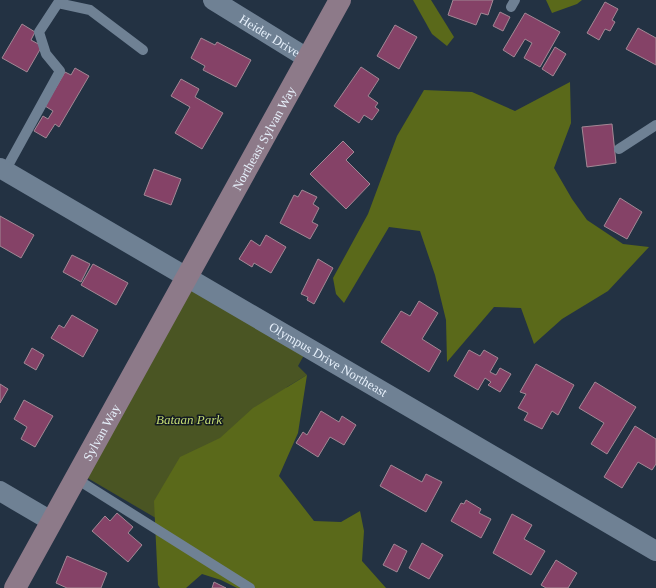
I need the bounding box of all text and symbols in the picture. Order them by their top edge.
street label: Heider Drive [237,11,303,60]
street label: Northeast Sylvan Way [229,83,299,193]
street label: Olympus Drive Northeast [266,319,390,400]
street label: Sylvan Way [80,401,124,464]
park label: Bataan Park [156,412,222,427]

